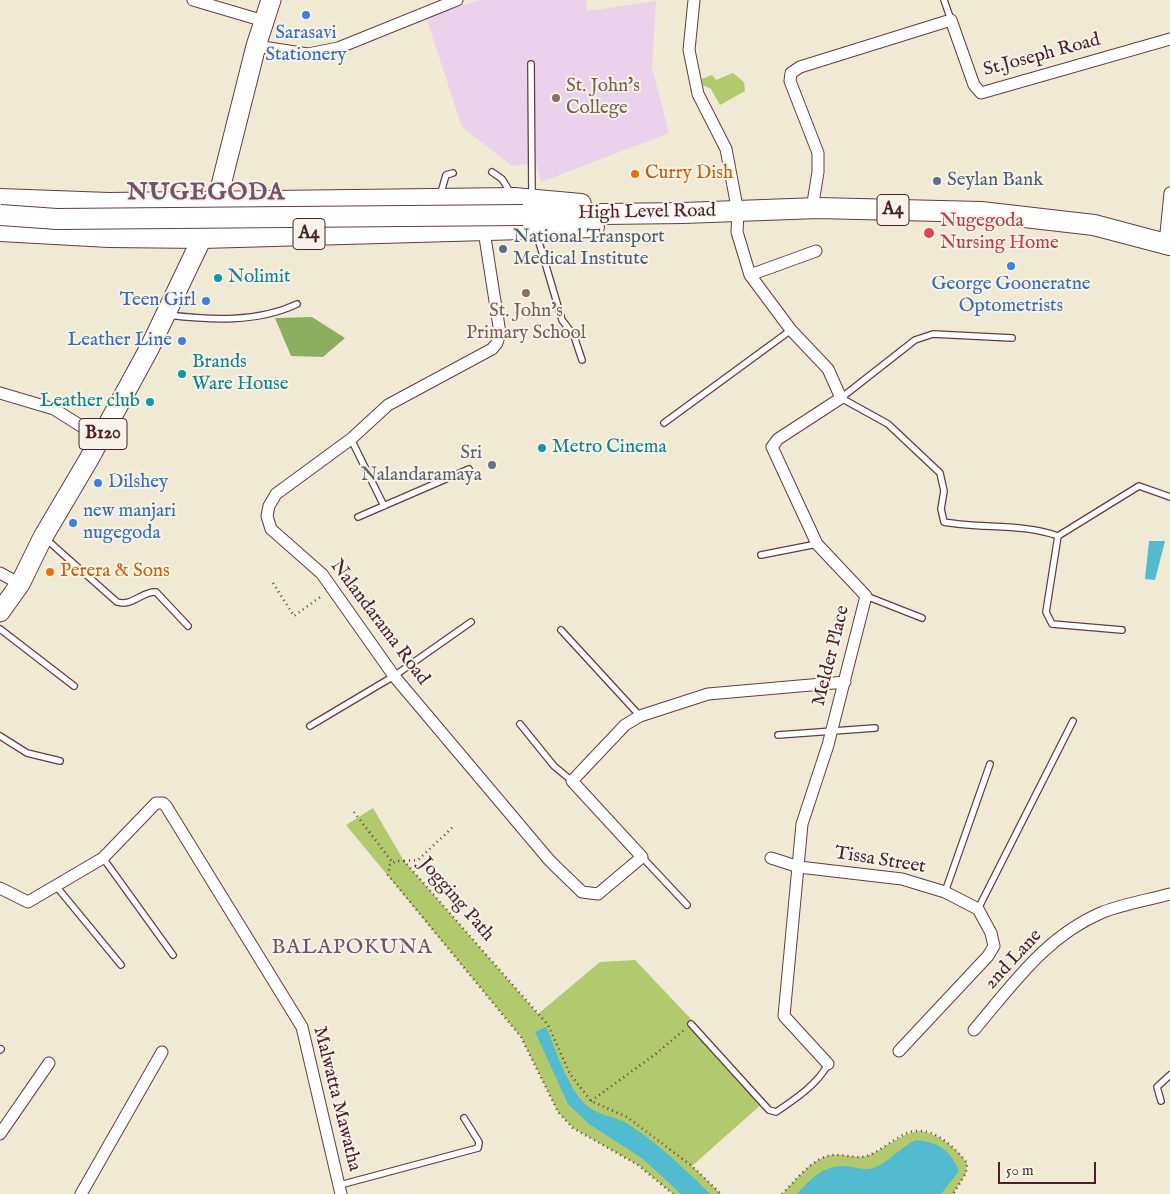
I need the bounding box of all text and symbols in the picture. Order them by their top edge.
marker: Sarasavi Stationery [300,9,312,21]
place label: Sarasavi Stationery [265,23,347,67]
street label: St.Joseph Road [981,29,1103,83]
place label: St. John's College [566,76,640,120]
marker: St. John's College [550,92,562,104]
place label: Curry Dish [645,163,733,185]
marker: Curry Dish [629,168,641,180]
place label: Seylan Bank [947,170,1043,192]
marker: Seylan Bank [931,175,943,187]
district label: NUGEGODA [126,180,286,208]
road number: A4 [877,194,909,226]
street label: High Level Road [578,200,716,226]
place label: Nugegoda Nursing Home [940,211,1059,255]
road number: A4 [293,218,325,250]
marker: Nugegoda Nursing Home [922,226,936,240]
place label: National Transport Medical Institute [513,227,665,271]
marker: National Transport Medical Institute [497,243,509,255]
marker: George Gooneratne Optometrists [1005,260,1017,272]
place label: Nolimit [228,267,291,289]
marker: Nolimit [212,272,224,284]
place label: George Gooneratne Optometrists [931,274,1091,318]
marker: St. John's Primary School [520,287,532,299]
place label: Teen Girl [120,290,196,312]
marker: Teen Girl [200,295,212,307]
place label: St. John's Primary School [466,301,586,345]
place label: Leather Line [68,330,172,352]
marker: Leather Line [176,335,188,347]
place label: Brands Ware House [192,352,288,396]
marker: Brands Ware House [176,368,188,380]
place label: Leather club [40,391,140,413]
marker: Leather club [144,396,156,408]
road number: B120 [79,418,127,449]
place label: Metro Cinema [552,437,667,459]
marker: Metro Cinema [536,442,548,454]
place label: Sri Nalandaramaya [361,443,482,487]
marker: Sri Nalandaramaya [486,459,498,471]
place label: Dilshey [108,472,168,494]
marker: Dilshey [92,477,104,489]
place label: new manjari nugegoda [83,501,176,545]
marker: new manjari nugegoda [67,517,79,529]
street label: Nalandarama Road [324,556,434,690]
place label: Perera & Sons [60,561,170,583]
marker: Perera & Sons [44,566,56,578]
street label: Melder Place [809,603,855,709]
street label: Tissa Street [833,843,927,879]
street label: Jogging Path [413,853,499,947]
street label: 2nd Lane [980,925,1048,995]
district label: BALAPOKUNA [270,936,434,962]
street label: Malwatta Mawatha [307,1024,365,1174]
scale bar [1000,1152,1098,1184]
text: 50 m [1006,1161,1034,1180]

